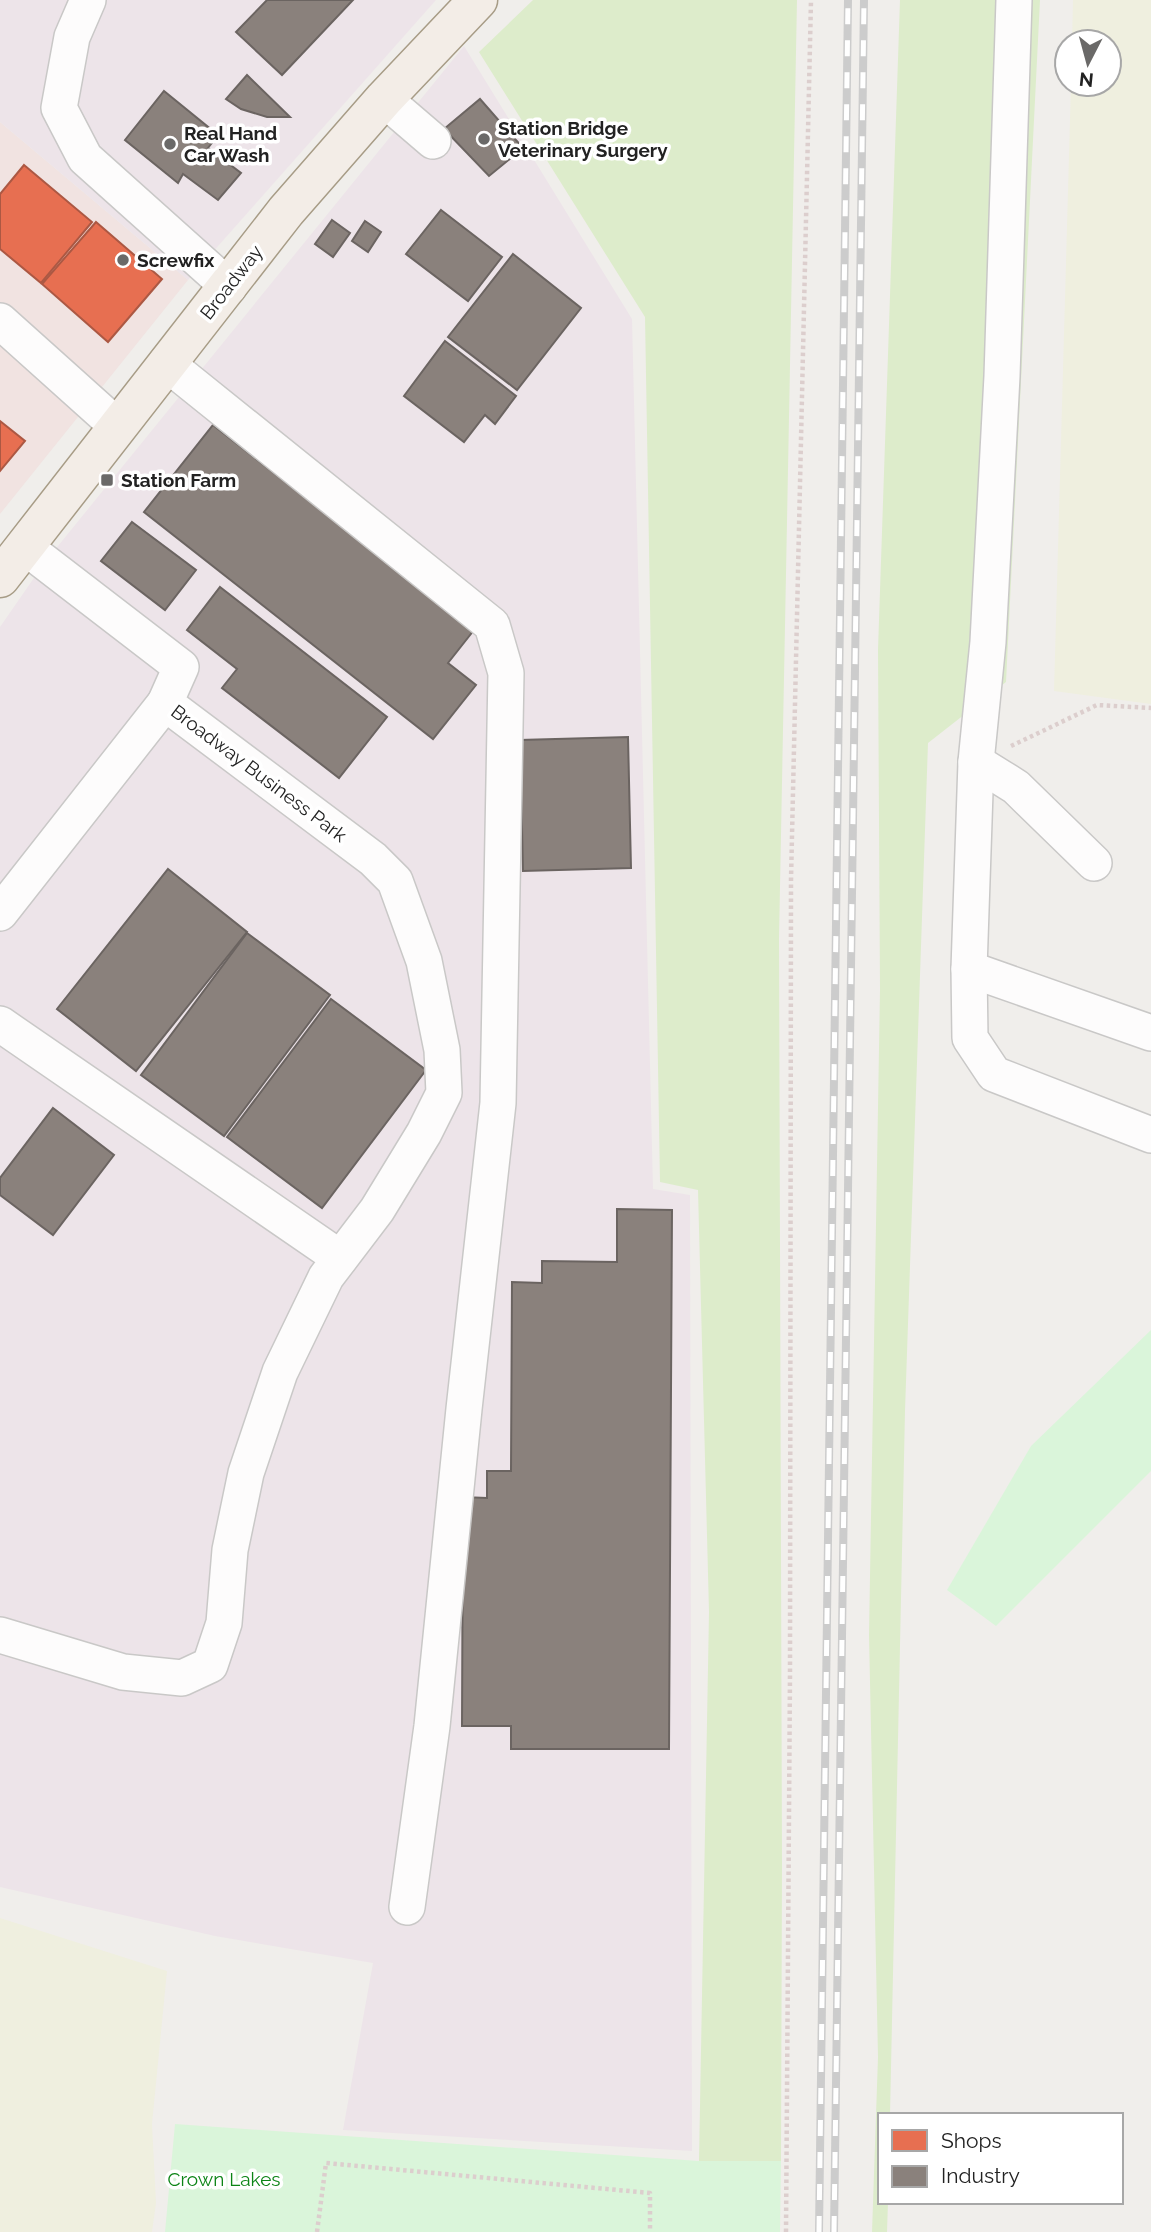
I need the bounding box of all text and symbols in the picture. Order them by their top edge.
north arrow [1053,28,1123,98]
text: N [1078,68,1095,92]
place label: Station Bridge Veterinary Surgery [498,117,668,161]
place label: Real Hand Car Wash [184,122,277,166]
marker: Station Bridge Veterinary Surgery [476,131,492,147]
marker: Real Hand Car Wash [162,136,178,152]
street label: Broadway [195,241,267,323]
place label: Screwfix [137,249,215,271]
marker: Screwfix [115,252,131,268]
place label: Station Farm [121,469,236,491]
marker: Station Farm [99,472,115,488]
street label: Broadway Business Park [167,700,351,846]
legend [878,2113,1123,2204]
text: Shops [941,2128,1002,2153]
text: Industry [941,2163,1020,2188]
park label: Crown Lakes [167,2168,281,2190]

